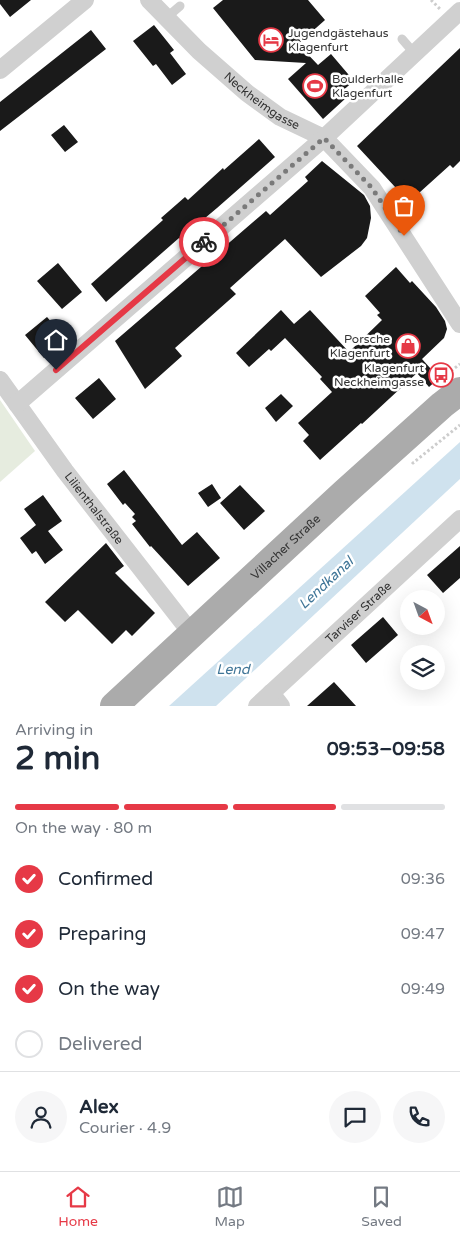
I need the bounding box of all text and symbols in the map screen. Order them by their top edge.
place label: Jugendgästehaus Klagenfurt [288,26,389,54]
hotel icon: Jugendgästehaus Klagenfurt [258,27,284,53]
street label: Neckheimgasse [221,69,302,132]
place label: Boulderhalle Klagenfurt [332,72,404,100]
sports icon: Boulderhalle Klagenfurt [302,73,328,99]
pin [383,185,425,236]
icon: bag [390,192,418,220]
courier [179,217,229,267]
icon: bike [190,228,218,256]
pin [35,319,77,370]
icon: home [42,326,70,354]
place label: Porsche Klagenfurt [330,332,390,360]
shop icon: Porsche Klagenfurt [395,333,421,359]
place label: Klagenfurt Neckheimgasse [334,361,424,389]
bus stop icon: Klagenfurt Neckheimgasse [428,362,454,388]
street label: Lilienthalstraße [62,469,126,547]
street label: Villacher Straße [248,511,323,583]
water label: Lendkanal [295,552,358,613]
street label: Tarviser Straße [323,579,394,646]
north arrow [400,590,445,635]
map controls [400,590,445,690]
button: layers [400,645,445,690]
water label: Lend [216,661,252,678]
text: Arriving in [15,720,93,740]
text: 09:53–09:58 [327,738,445,760]
text: 2 min [15,740,100,778]
text: On the way · 80 m [15,818,152,838]
icon: check [15,865,43,893]
text: Confirmed [58,868,153,890]
text: 09:36 [401,869,445,889]
icon: check [15,920,43,948]
text: Preparing [58,923,147,945]
text: 09:47 [401,924,445,944]
icon: check [15,975,43,1003]
text: On the way [58,978,160,1000]
text: 09:49 [401,979,445,999]
text: Delivered [58,1033,143,1055]
button: person [15,1091,67,1143]
button: chat [329,1091,381,1143]
button: phone [393,1091,445,1143]
text: Alex [79,1096,119,1118]
text: Courier · 4.9 [79,1118,171,1138]
tab: Home [58,1183,98,1230]
tab: Map [214,1183,245,1230]
tab: Saved [361,1183,402,1230]

